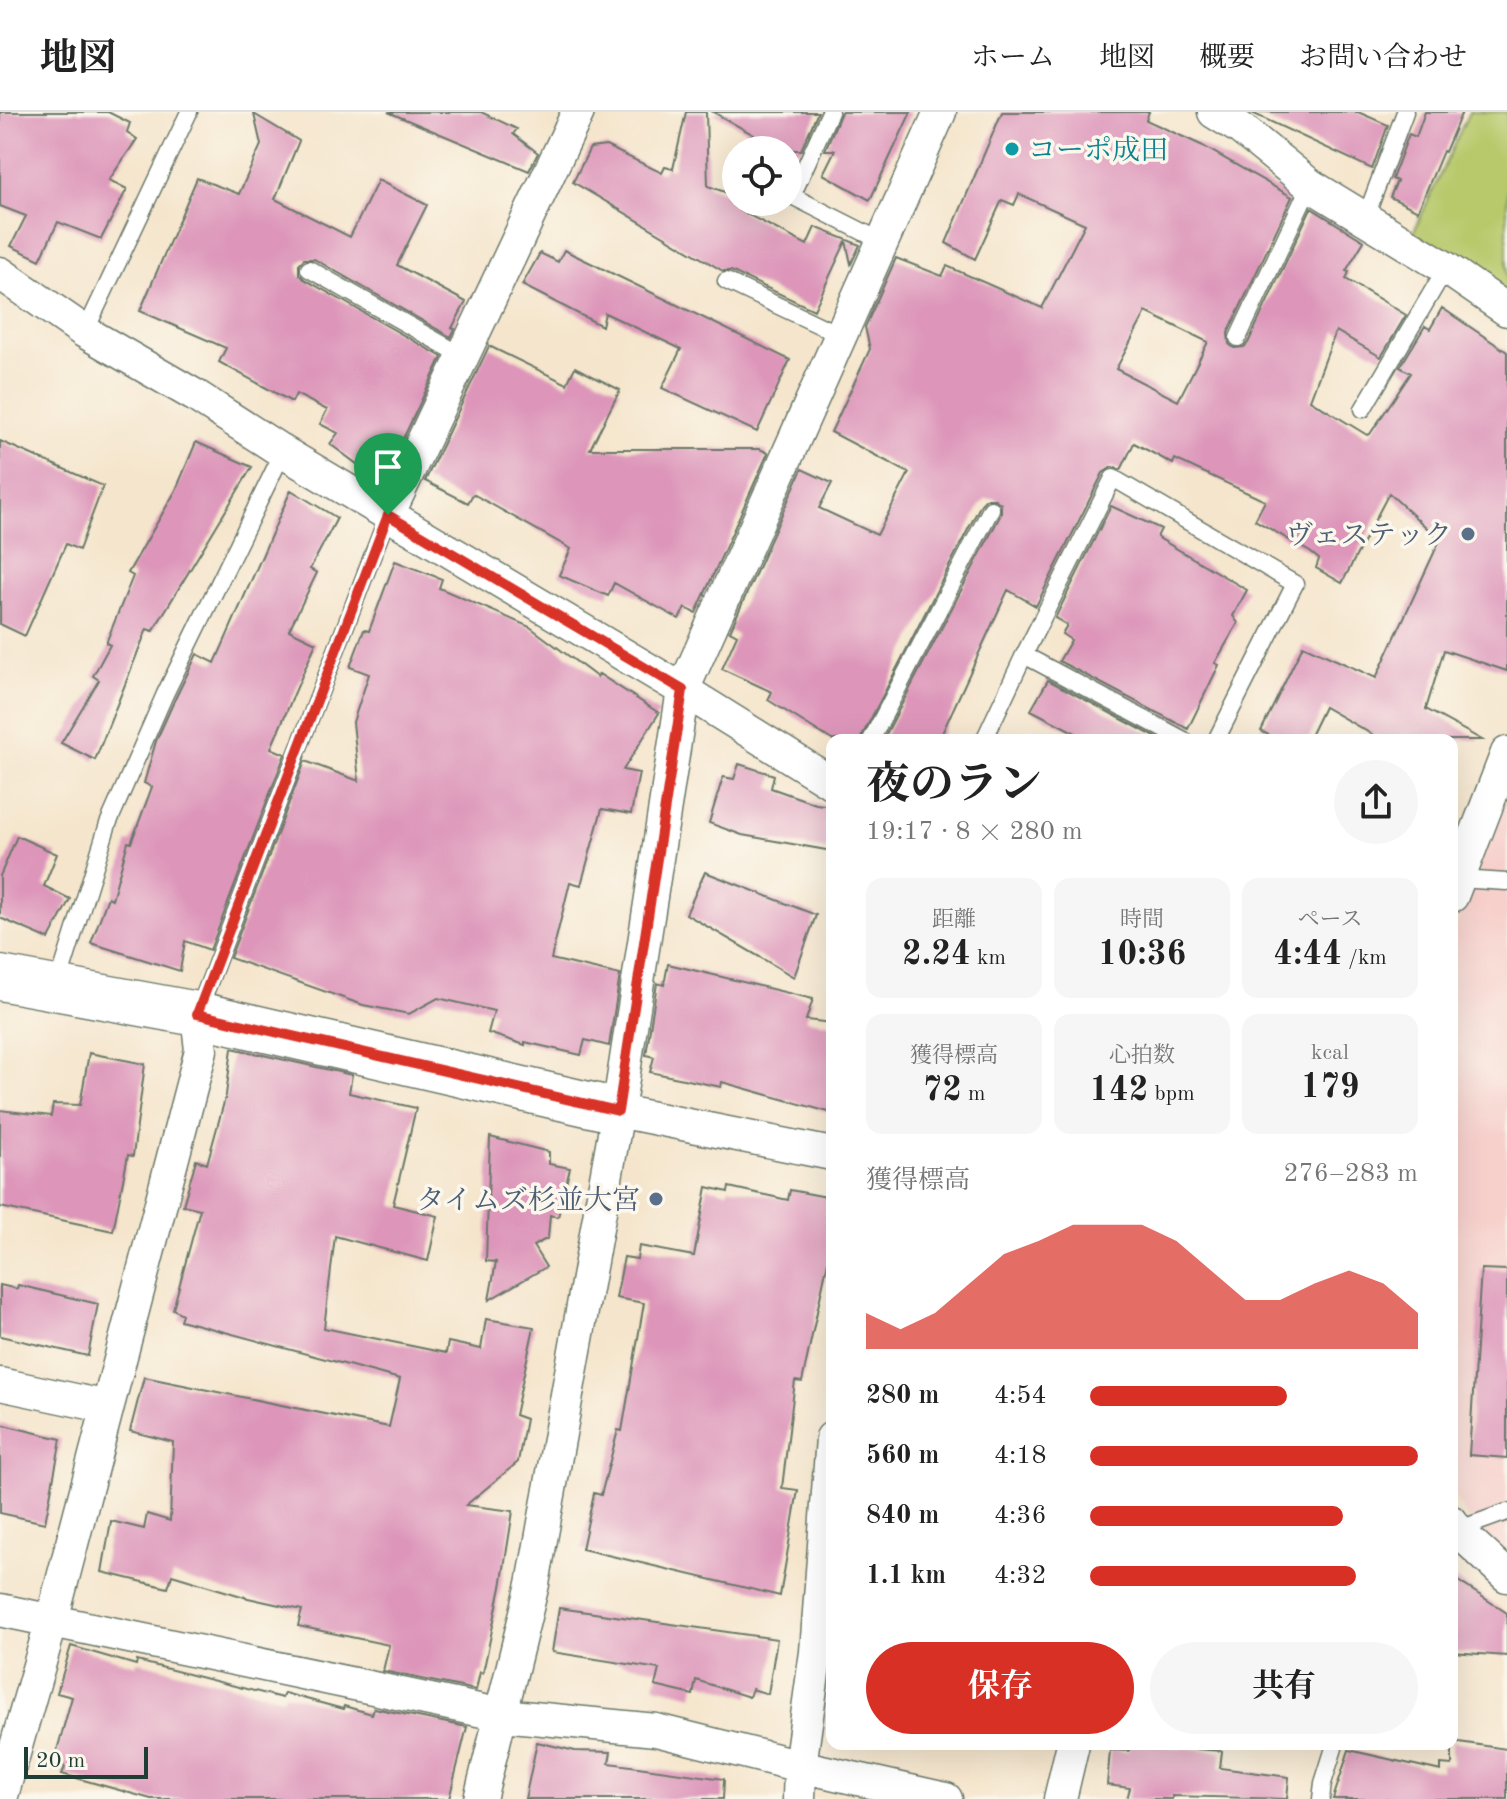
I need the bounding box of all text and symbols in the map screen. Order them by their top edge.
text: 地図 [40,41,116,79]
text: ホーム [971,45,1055,73]
text: 地図 [1099,45,1155,73]
text: 概要 [1199,45,1255,73]
text: お問い合わせ [1299,45,1467,73]
place label: コーポ成田 [1028,135,1168,166]
map controls [722,136,802,216]
button: locate [722,136,802,216]
marker: コーポ成田 [1003,140,1021,158]
pin [354,433,422,515]
icon: arrive [366,445,410,489]
place label: ヴェステック [1286,521,1452,551]
marker: ヴェステック [1459,525,1477,543]
button: share [1334,760,1418,844]
text: 夜のラン [866,764,1042,808]
text: 19:17 · 8 × 280 m [866,819,1083,845]
text: 距離 [932,909,976,931]
text: 時間 [1120,909,1164,931]
text: ペース [1298,909,1362,931]
text: 2.24 [902,938,971,972]
text: 10:36 [1098,938,1186,972]
text: 4:44 [1273,938,1342,972]
text: km [971,947,1006,969]
text: /km [1342,947,1387,969]
text: kcal [1311,1042,1349,1064]
text: 獲得標高 [910,1045,998,1067]
text: 心拍数 [1109,1045,1175,1067]
text: 179 [1300,1071,1360,1105]
text: 72 [922,1074,962,1108]
text: 142 [1089,1074,1148,1108]
text: m [962,1083,986,1105]
text: bpm [1148,1083,1195,1105]
text: 276–283 m [1283,1161,1418,1187]
text: 獲得標高 [866,1168,970,1194]
place label: タイムズ杉並大宮 [417,1185,640,1216]
marker: タイムズ杉並大宮 [647,1190,665,1208]
text: 280 m [866,1383,939,1409]
text: 4:54 [994,1383,1047,1409]
text: 560 m [866,1443,939,1469]
text: 4:18 [994,1443,1047,1469]
text: 840 m [866,1503,939,1529]
text: 4:36 [994,1503,1047,1529]
text: 1.1 km [866,1563,946,1589]
text: 4:32 [994,1563,1047,1589]
button: 保存 [866,1642,1134,1734]
button: 共有 [1150,1642,1418,1734]
scale bar [24,1743,148,1779]
text: 20 m [36,1750,85,1772]

